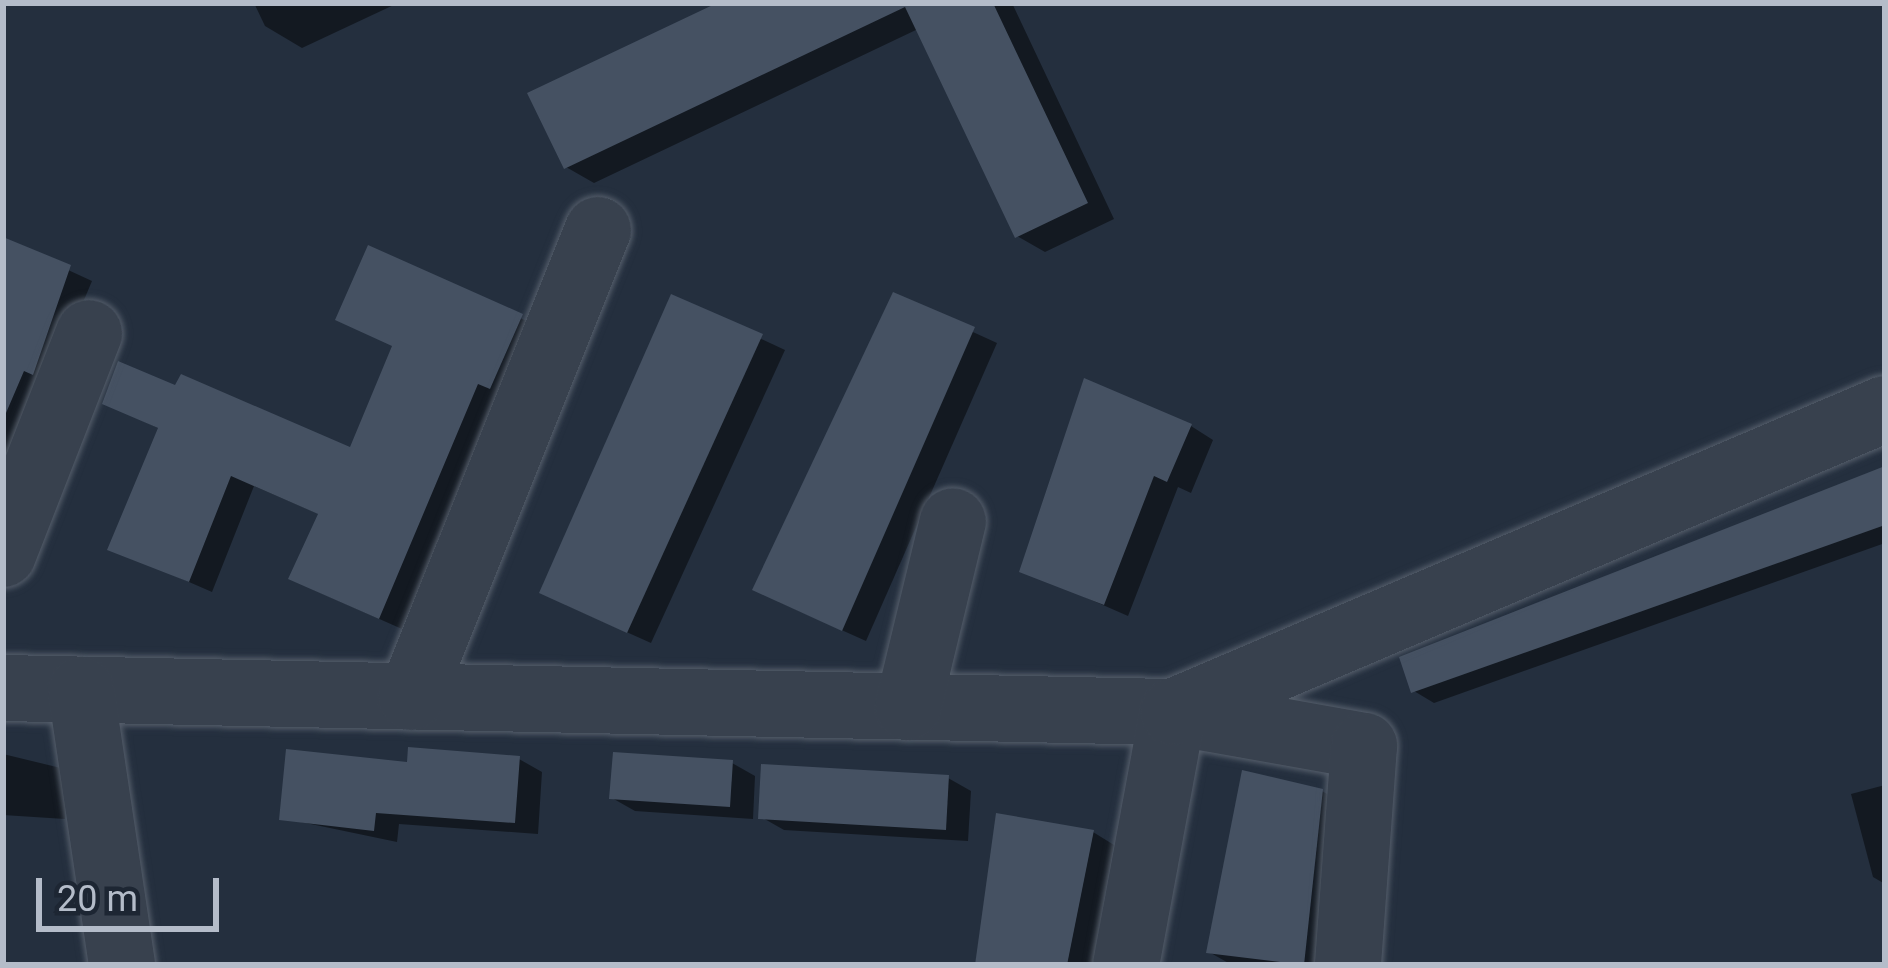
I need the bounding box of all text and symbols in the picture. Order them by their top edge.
scale bar [42,854,225,928]
text: 20 m [57,878,138,920]

